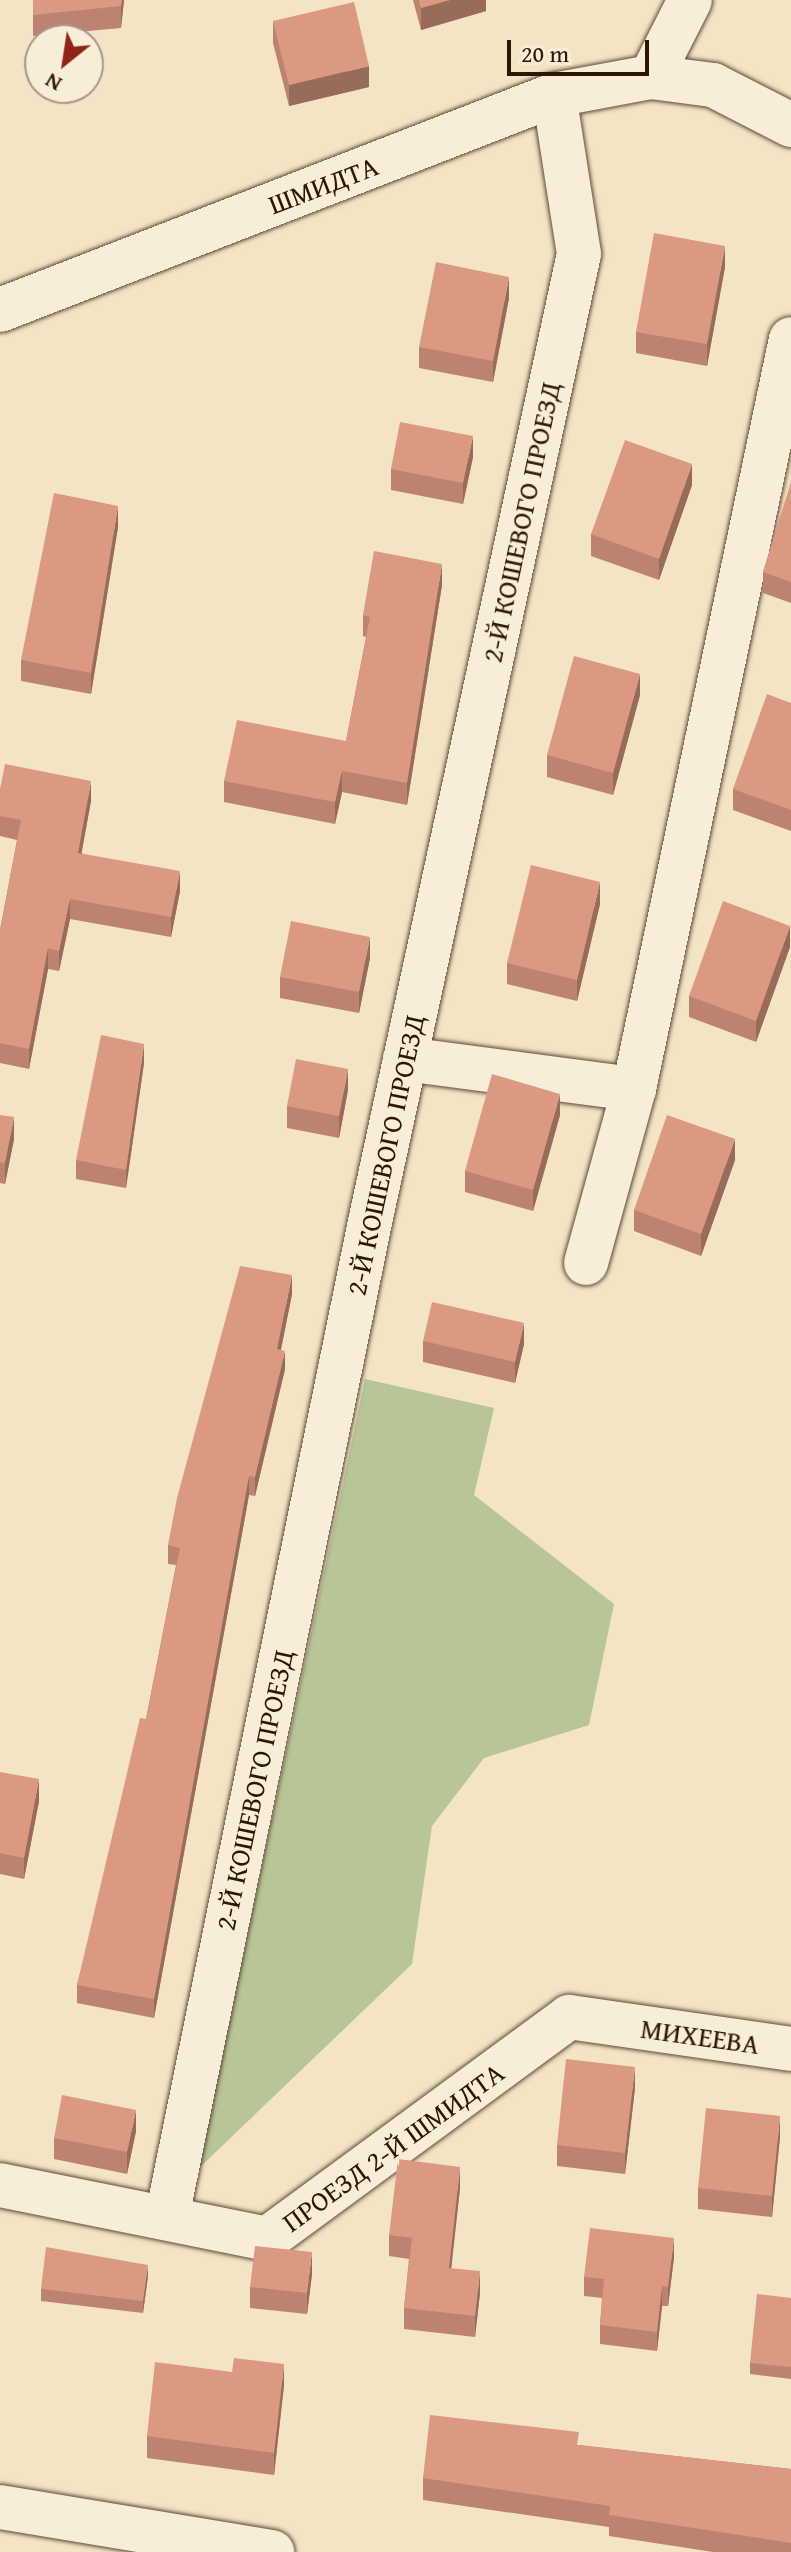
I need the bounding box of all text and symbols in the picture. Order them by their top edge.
north arrow [24,24,104,104]
scale bar [511,24,653,74]
text: 20 m [521,36,569,71]
text: N [39,66,67,101]
street label: ШМИДТА [263,149,383,221]
street label: 2-Й КОШЕВОГО ПРОЕЗД [475,379,567,665]
street label: 2-Й КОШЕВОГО ПРОЕЗД [339,1012,431,1298]
street label: 2-Й КОШЕВОГО ПРОЕЗД [208,1647,300,1933]
street label: МИХЕЕВА [639,2011,761,2061]
street label: ПРОЕЗД 2-Й ШМИДТА [276,2055,510,2239]

